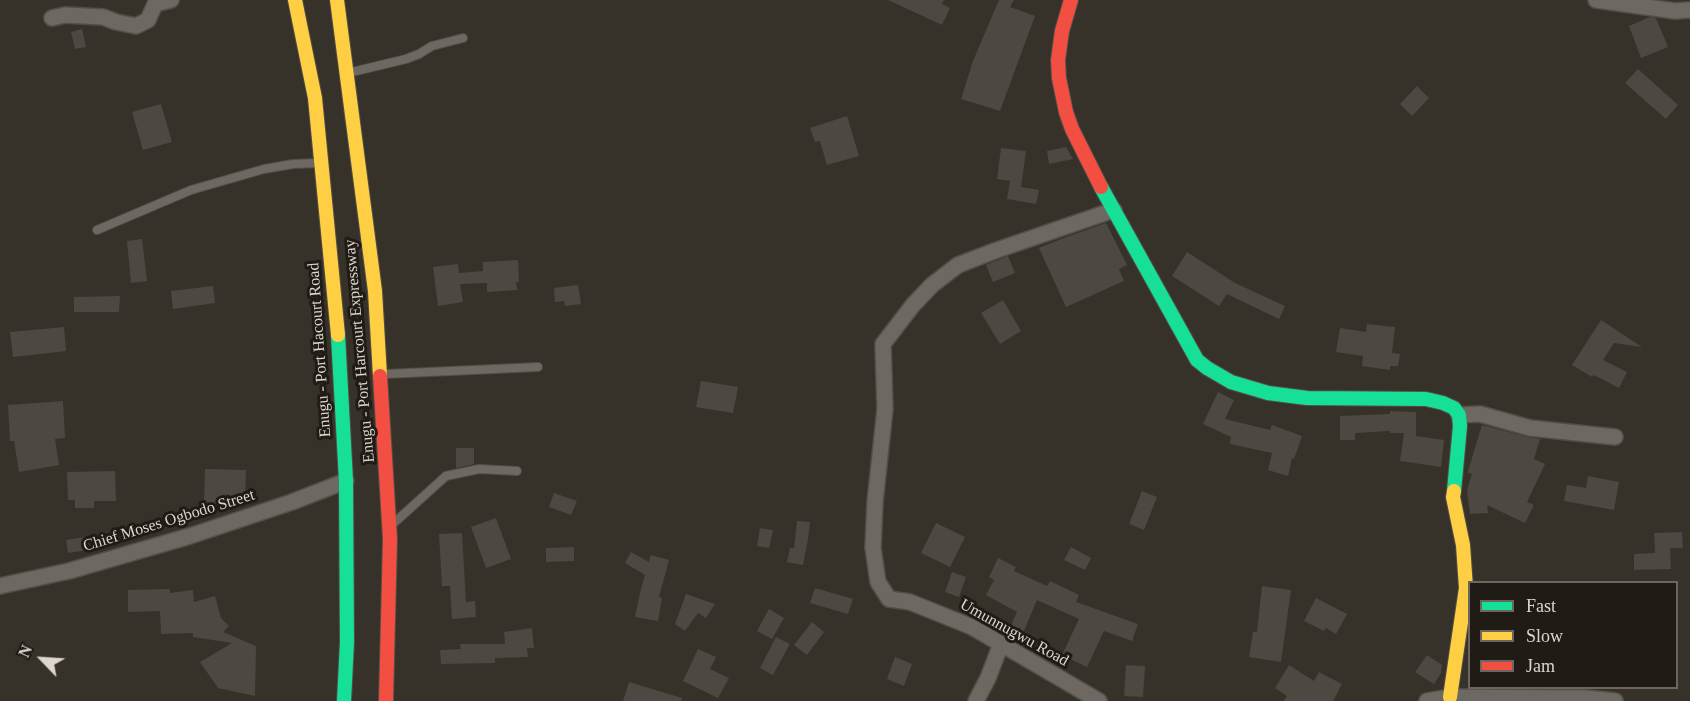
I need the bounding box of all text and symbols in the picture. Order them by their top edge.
street label: Enugu - Port Harcourt Expressway [341,239,379,463]
street label: Enugu - Port Hacourt Road [304,262,336,438]
street label: Chief Moses Ogbodo Street [81,486,257,556]
legend [1468,581,1678,689]
street label: Umunnugwu Road [956,595,1072,671]
text: Fast [1526,596,1556,616]
text: Slow [1526,626,1563,646]
north arrow [12,629,72,689]
text: N [15,642,35,660]
text: Jam [1526,656,1555,676]

